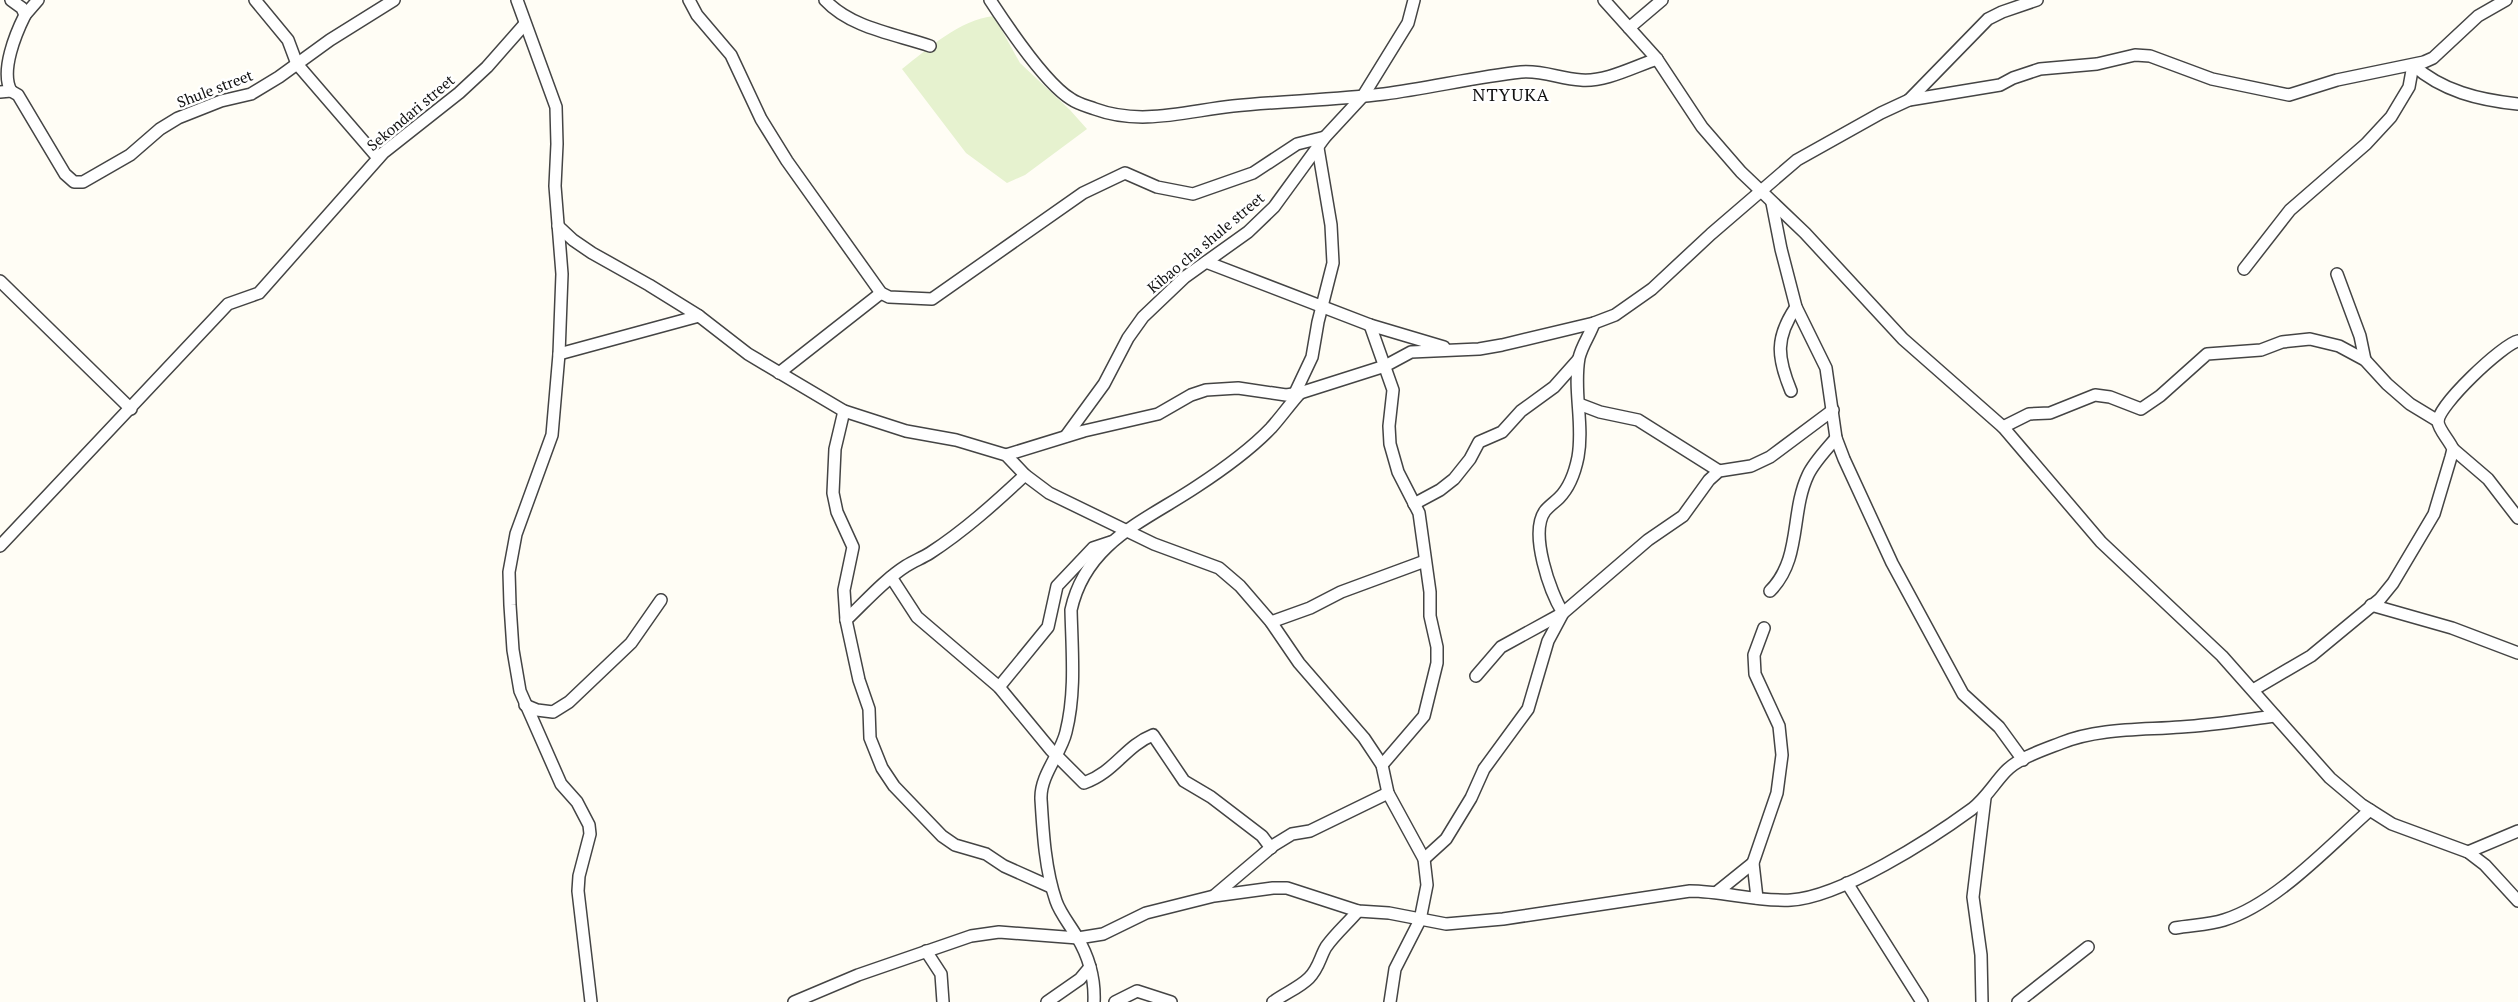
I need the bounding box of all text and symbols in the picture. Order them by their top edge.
street label: Shule street [174,64,256,112]
street label: Sekondari street [362,69,459,155]
district label: NTYUKA [1472,82,1550,106]
street label: Kibao cha shule street [1143,187,1268,297]

